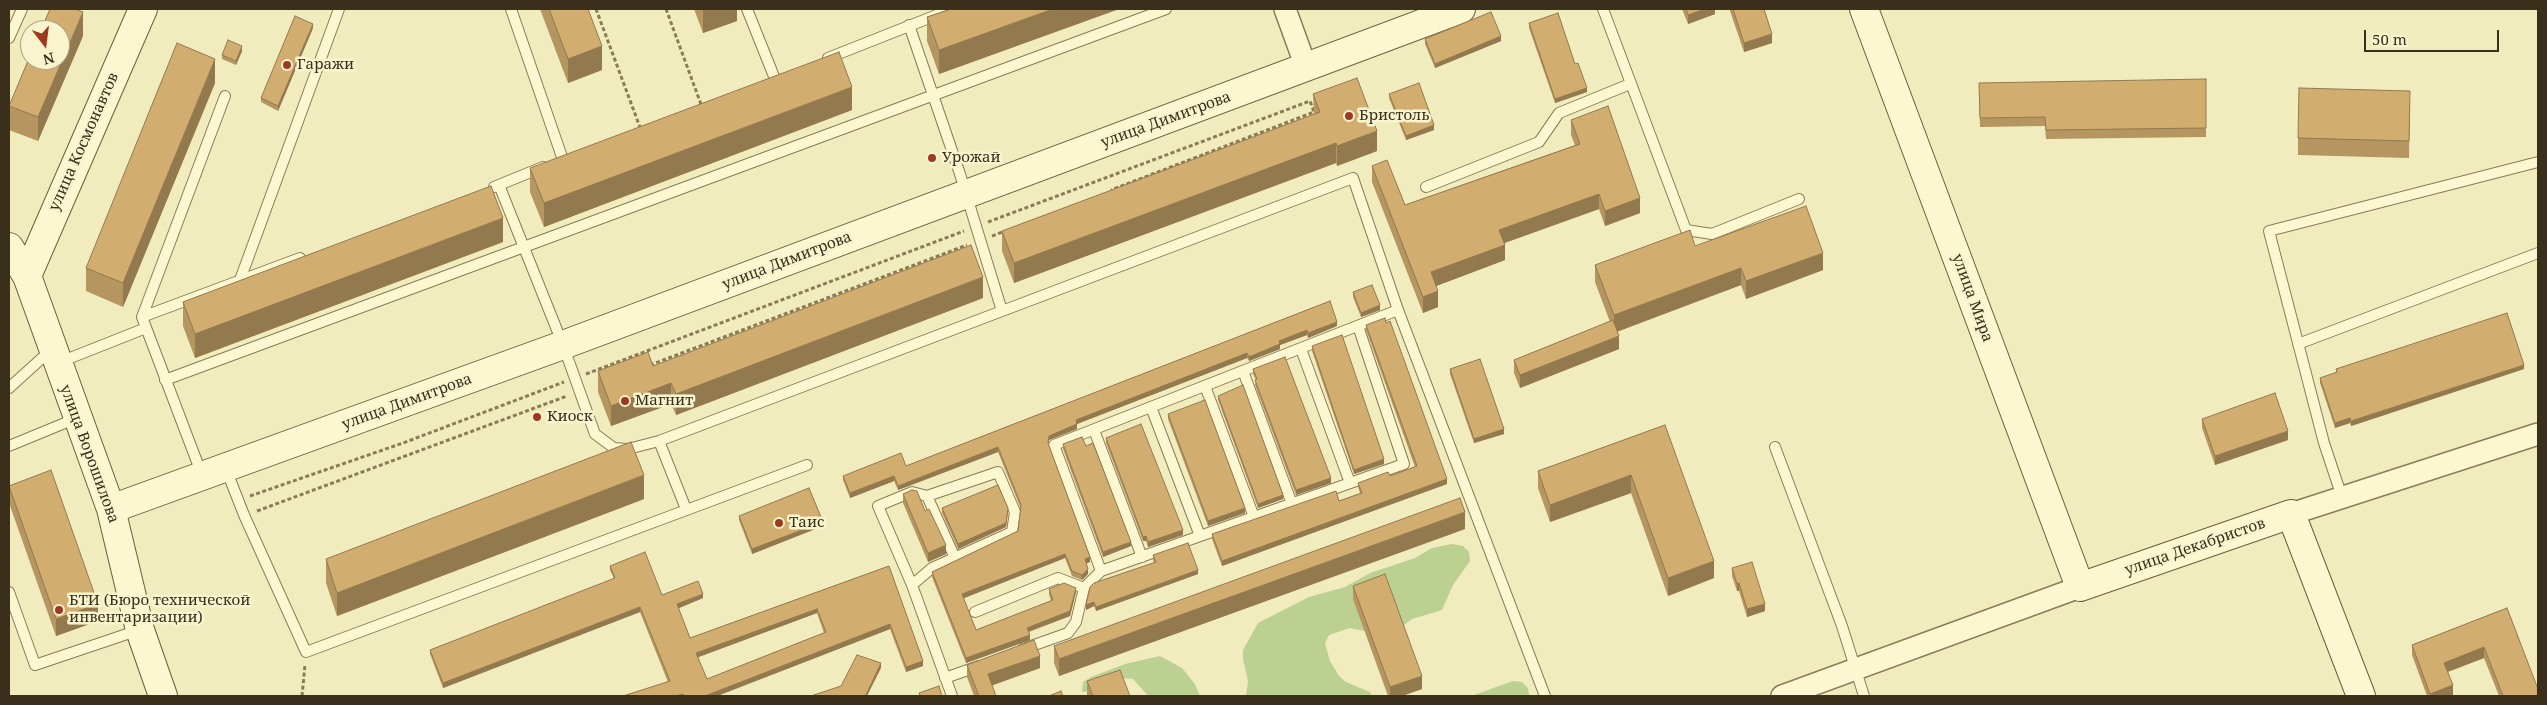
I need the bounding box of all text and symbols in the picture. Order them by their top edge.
north arrow [20,20,70,70]
scale bar [2367,20,2502,52]
text: 50 m [2372,29,2407,49]
text: N [41,48,57,70]
place label: Гаражи [297,56,354,74]
marker: Гаражи [281,59,293,71]
street label: улица Космонавтов [45,70,123,214]
street label: улица Димитрова [1099,88,1233,152]
place label: Бристоль [1359,107,1429,125]
marker: Бристоль [1343,110,1355,122]
place label: Урожай [942,149,1001,167]
marker: Урожай [926,152,938,164]
street label: улица Димитрова [720,228,854,294]
street label: улица Мира [1948,251,1996,345]
street label: улица Димитрова [340,370,474,434]
street label: улица Ворошилова [56,382,122,526]
place label: Магнит [635,392,693,410]
marker: Магнит [619,395,631,407]
place label: Киоск [547,408,593,426]
marker: Киоск [531,411,543,423]
place label: Таис [789,514,824,532]
street label: улица Декабристов [2122,514,2268,580]
marker: Таис [773,517,785,529]
place label: БТИ (Бюро технической инвентаризации) [69,592,250,627]
marker: БТИ (Бюро технической инвентаризации) [53,604,65,616]

